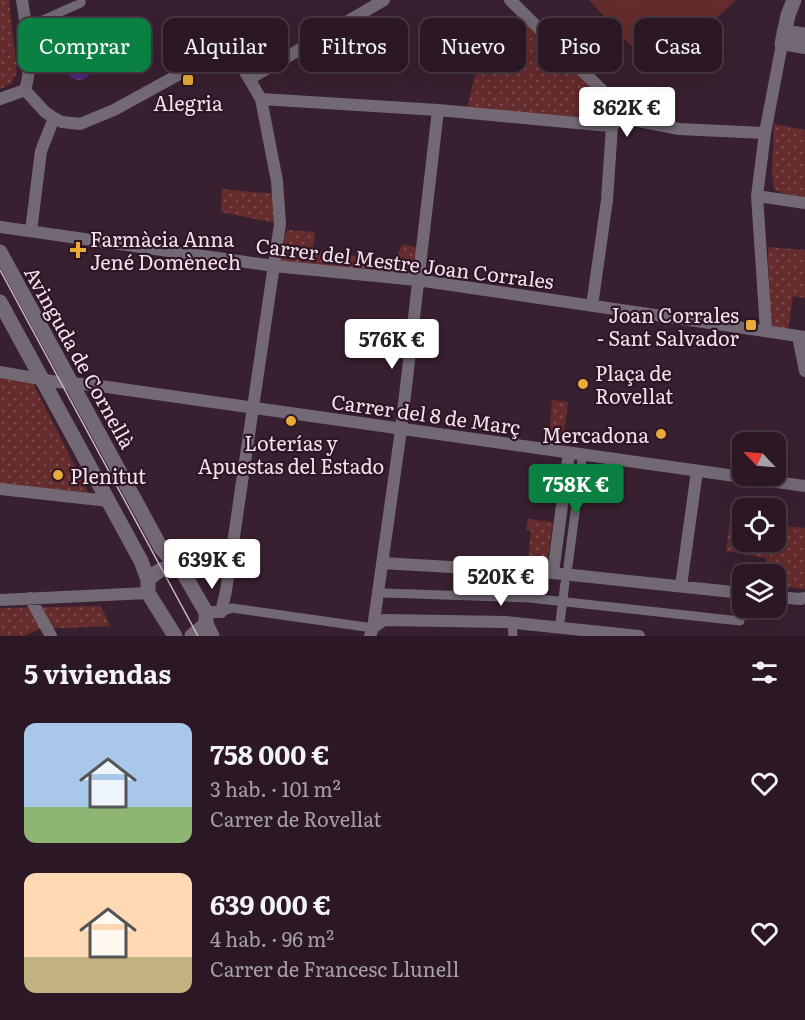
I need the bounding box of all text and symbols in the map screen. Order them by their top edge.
chip: Comprar [18,18,151,72]
chip: Alquilar [163,18,288,72]
chip: Filtros [300,18,408,72]
chip: Nuevo [420,18,526,72]
chip: Piso [538,18,622,72]
chip: Casa [634,18,722,72]
marker: Alegria [181,73,195,87]
place label: Alegria [153,87,223,117]
pin: 862K € [578,87,676,138]
text: 862K € [593,91,661,121]
place label: Farmàcia Anna Jené Domènech [90,223,241,276]
street label: Carrer del Mestre Joan Corrales [254,229,556,295]
marker: Farmàcia Anna Jené Domènech [71,243,85,257]
street label: Avinguda de Cornellà [18,260,144,454]
place label: Joan Corrales - Sant Salvador [597,299,740,352]
marker: Joan Corrales - Sant Salvador [744,318,758,332]
pin: 576K € [343,319,441,370]
text: 576K € [359,323,425,353]
place label: Plaça de Rovellat [595,357,673,410]
marker: Plaça de Rovellat [576,377,590,391]
street label: Carrer del 8 de Març [330,385,522,441]
marker: Loterías y Apuestas del Estado [284,414,298,428]
place label: Mercadona [542,419,649,449]
place label: Loterías y Apuestas del Estado [198,427,384,480]
marker: Mercadona [654,427,668,441]
north arrow [732,432,786,486]
map controls [732,432,786,618]
place label: Plenitut [70,460,146,490]
pin: 758K € [527,464,625,515]
marker: Plenitut [51,468,65,482]
text: 758K € [543,468,609,498]
button: locate [732,498,786,552]
pin: 639K € [163,539,261,590]
text: 639K € [178,543,246,573]
pin: 520K € [452,556,550,607]
text: 520K € [467,560,535,590]
button: layers [732,564,786,618]
text: 5 viviendas [24,653,171,692]
icon: filters [748,656,781,689]
text: 758 000 € [210,734,330,773]
icon: home [72,747,144,819]
icon: heart [748,767,781,800]
text: 3 hab. · 101 m² [210,773,341,803]
text: Carrer de Rovellat [210,803,382,833]
text: 639 000 € [210,884,331,923]
icon: home [72,897,144,969]
icon: heart [748,917,781,950]
text: 4 hab. · 96 m² [210,923,334,953]
text: Carrer de Francesc Llunell [210,953,459,983]

